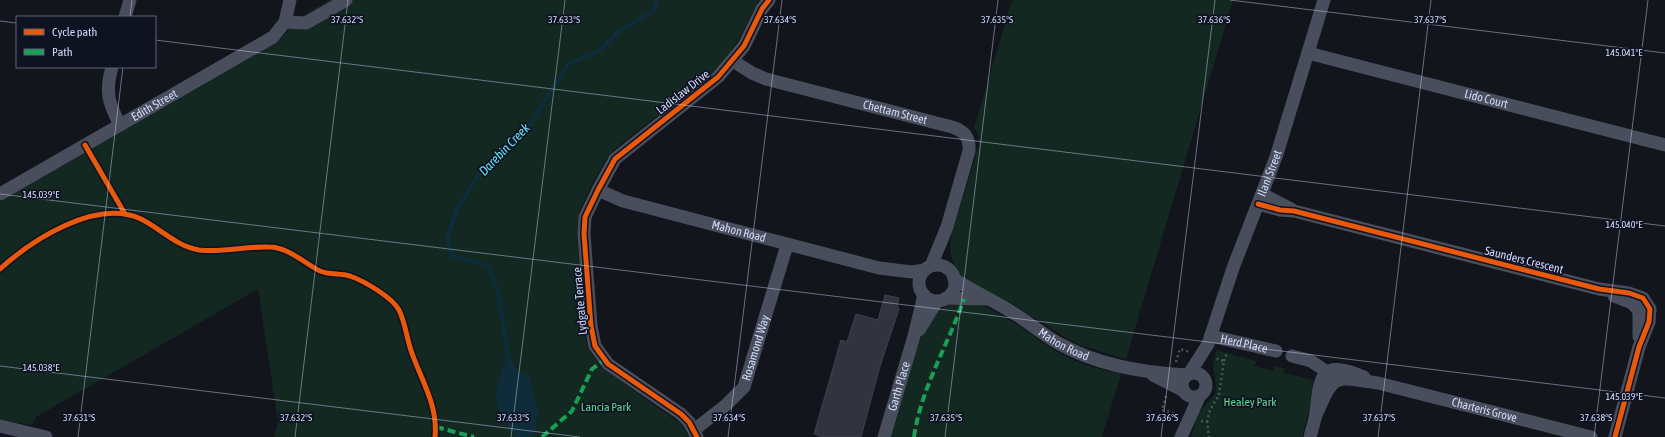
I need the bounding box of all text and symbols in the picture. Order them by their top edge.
text: 37.632°S [331,14,363,25]
text: 37.633°S [548,14,580,25]
text: 37.634°S [764,14,796,25]
text: 37.635°S [981,14,1013,25]
text: 37.636°S [1198,14,1230,25]
text: 37.637°S [1414,14,1446,25]
legend [16,16,156,68]
text: Cycle path [52,25,97,39]
text: Path [52,45,73,59]
text: 145.041°E [1606,47,1643,58]
street label: Ladislaw Drive [654,67,712,117]
street label: Edith Street [129,86,180,124]
street label: Lido Court [1463,87,1510,111]
street label: Chettam Street [861,97,929,127]
water label: Darebin Creek [476,120,533,178]
street label: Ilani Street [1254,148,1285,198]
text: 145.039°E [23,189,60,200]
street label: Mahon Road [710,217,767,245]
text: 145.040°E [1606,219,1643,230]
street label: Saunders Crescent [1483,243,1565,277]
street label: Lydgate Terrace [570,267,590,335]
street label: Rosamond Way [739,313,772,382]
street label: Mahon Road [1035,325,1091,364]
street label: Herd Place [1219,331,1269,356]
street label: Garth Place [885,360,913,413]
text: 145.038°E [23,362,60,373]
text: 145.039°E [1606,391,1643,402]
park label: Healey Park [1223,395,1277,409]
street label: Charteris Grove [1450,395,1519,425]
park label: Lancia Park [581,400,632,414]
text: 37.631°S [63,412,95,423]
text: 37.632°S [280,412,312,423]
text: 37.633°S [497,412,529,423]
text: 37.634°S [713,412,745,423]
text: 37.635°S [930,412,962,423]
text: 37.636°S [1146,412,1178,423]
text: 37.637°S [1363,412,1395,423]
text: 37.638°S [1580,412,1612,423]

